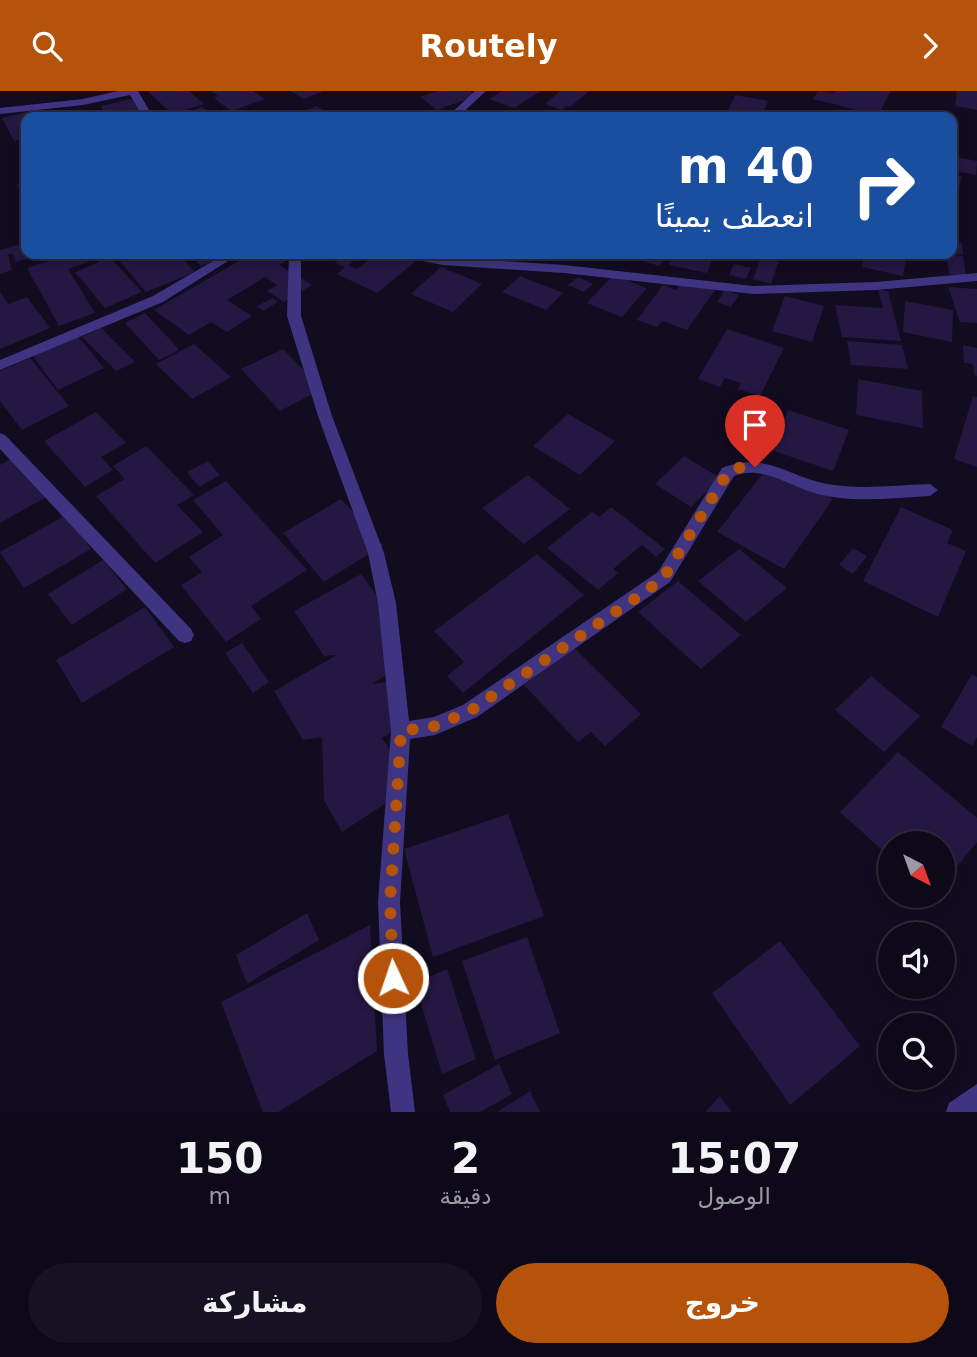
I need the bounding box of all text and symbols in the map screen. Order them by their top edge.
icon: search [28,27,66,65]
text: Routely [419,27,558,65]
icon: forward [911,27,949,65]
text: 40 m [678,138,814,195]
icon: right [838,140,929,231]
text: انعطف يمينًا [655,197,814,235]
pin [725,395,785,467]
icon: arrive [736,406,774,444]
north arrow [878,831,956,908]
map controls [878,831,955,1090]
button: sound [878,922,955,999]
position arrow [356,941,430,1015]
button: search [878,1013,955,1090]
text: 150 [176,1134,264,1183]
text: 2 [451,1134,480,1183]
text: 15:07 [667,1134,801,1183]
text: m [209,1183,231,1209]
text: دقيقة [439,1183,492,1209]
text: الوصول [698,1183,771,1209]
button: مشاركة [28,1263,482,1343]
button: خروج [496,1263,949,1343]

